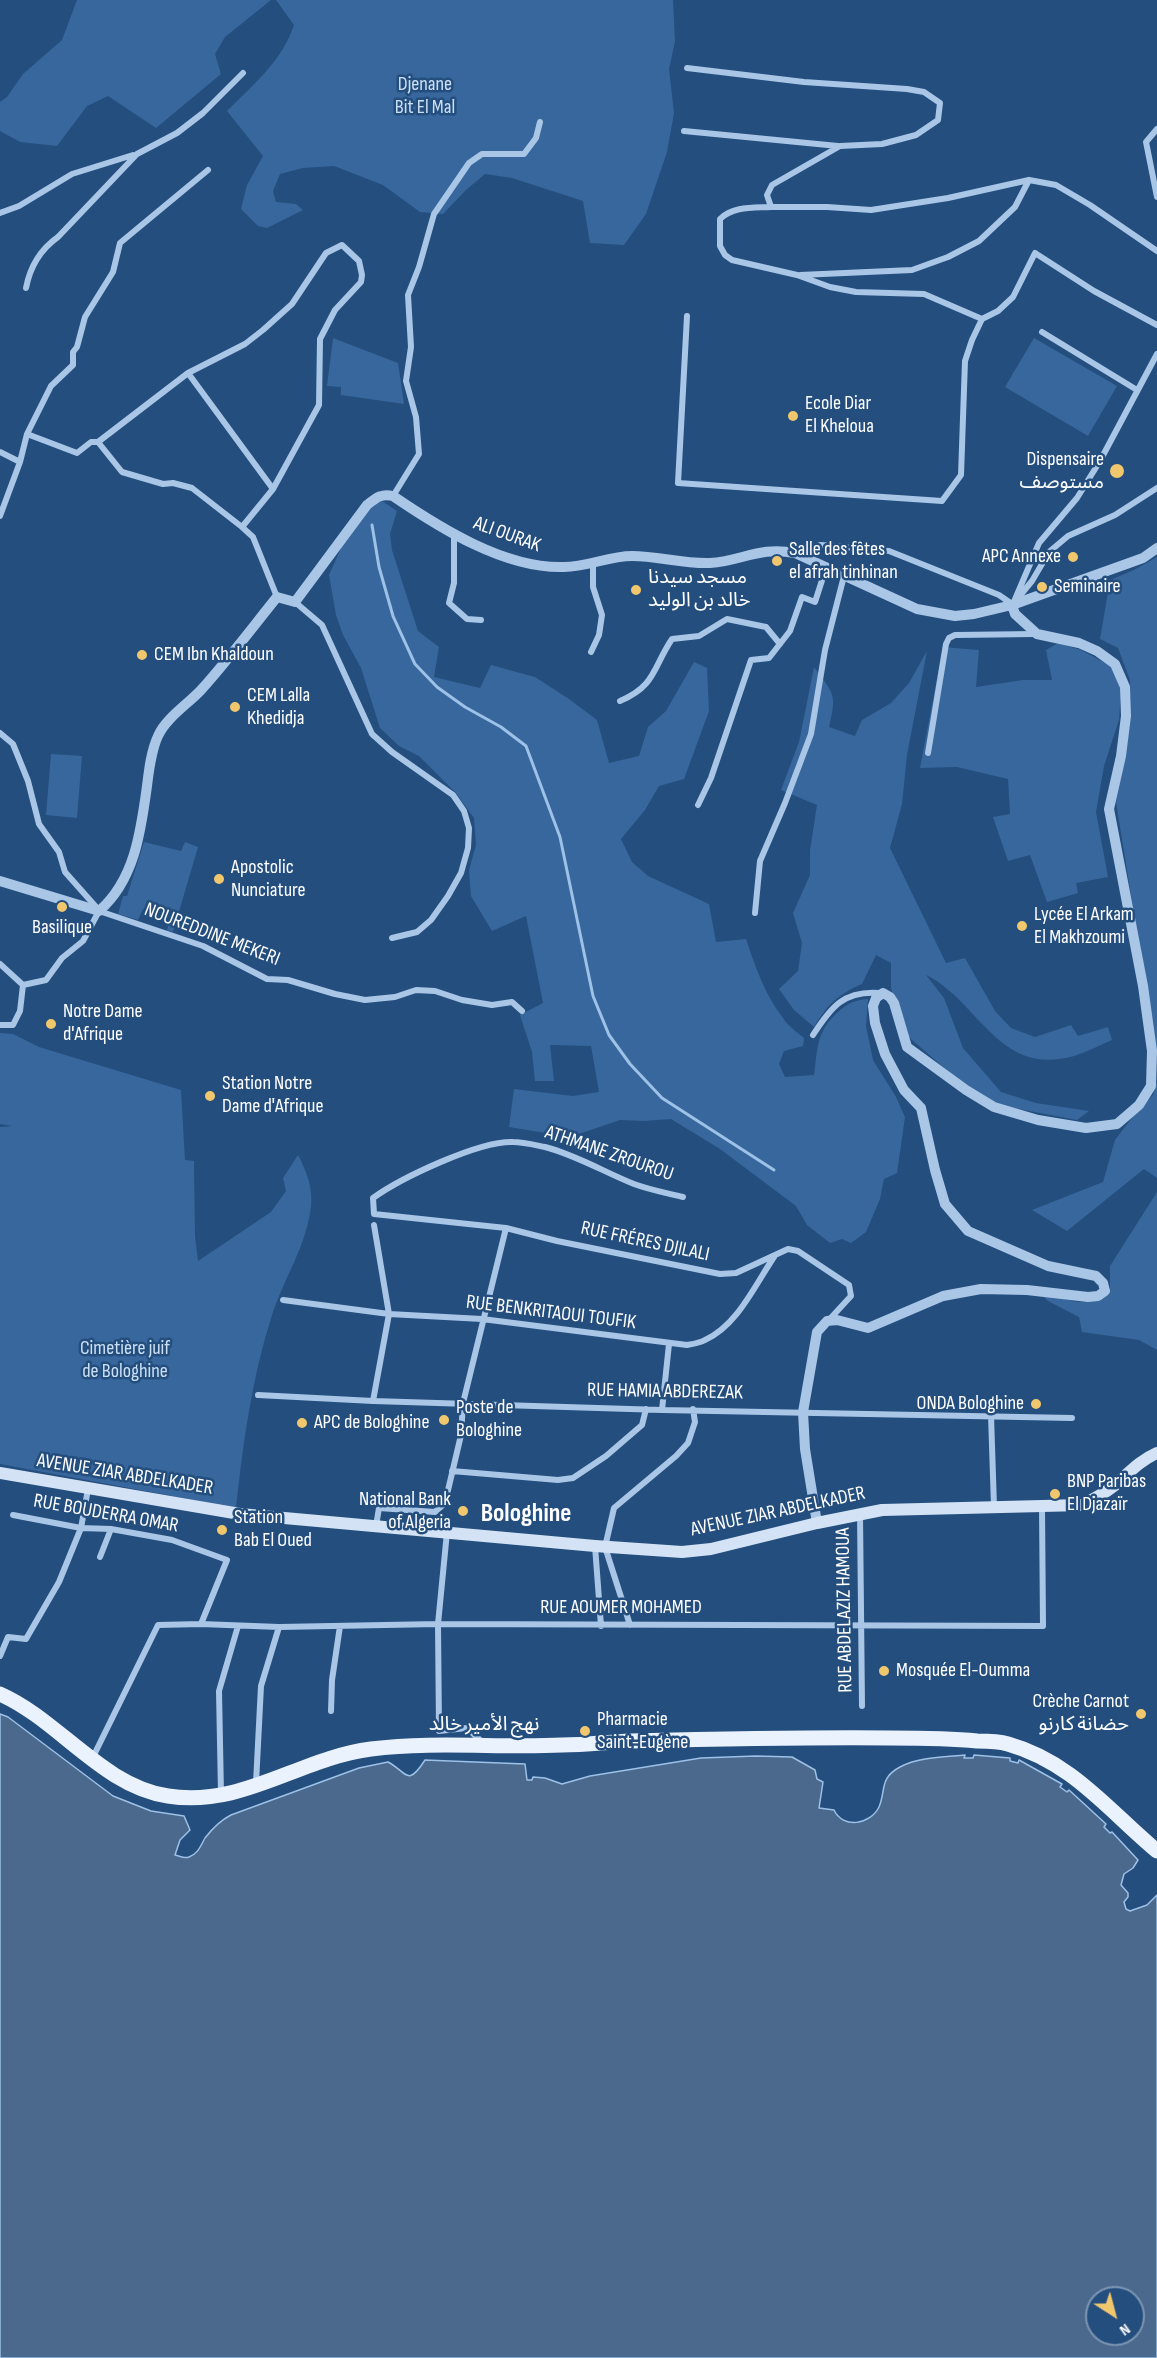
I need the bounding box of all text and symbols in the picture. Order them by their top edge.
park label: Djenane Bit El Mal [395,73,455,120]
place label: Ecole Diar El Kheloua [805,392,874,439]
marker: Ecole Diar El Kheloua [786,409,800,423]
place label: Dispensaire مستوصف [1020,448,1104,495]
marker: Dispensaire مستوصف [1108,462,1126,480]
street label: ALI OURAK [470,512,544,558]
place label: Salle des fêtes el afrah tinhinan [789,538,898,585]
place label: APC Annexe [982,545,1061,569]
marker: APC Annexe [1066,550,1080,564]
marker: Salle des fêtes el afrah tinhinan [770,554,784,568]
place label: مسجد سيدنا خالد بن الوليد [648,566,750,613]
place label: Seminaire [1054,575,1121,599]
marker: Seminaire [1035,580,1049,594]
marker: مسجد سيدنا خالد بن الوليد [629,583,643,597]
place label: CEM Ibn Khaldoun [154,643,274,667]
marker: CEM Ibn Khaldoun [135,648,149,662]
place label: CEM Lalla Khedidja [247,684,310,731]
marker: CEM Lalla Khedidja [228,700,242,714]
place label: Apostolic Nunciature [231,856,305,903]
marker: Apostolic Nunciature [212,872,226,886]
street label: NOUREDDINE MEKERI [141,898,283,972]
marker: Basilique [55,900,69,914]
place label: Lycée El Arkam El Makhzoumi [1034,903,1134,950]
place label: Basilique [32,916,92,940]
marker: Lycée El Arkam El Makhzoumi [1015,919,1029,933]
place label: Notre Dame d'Afrique [63,1000,143,1047]
marker: Notre Dame d'Afrique [44,1017,58,1031]
place label: Station Notre Dame d'Afrique [222,1072,324,1119]
marker: Station Notre Dame d'Afrique [203,1089,217,1103]
street label: ATHMANE ZROUROU [542,1121,676,1187]
street label: RUE FRÉRES DJILALI [579,1217,711,1267]
street label: RUE BENKRITAOUI TOUFIK [465,1291,637,1335]
park label: Cimetière juif de Bologhine [80,1337,170,1384]
street label: RUE HAMIA ABDEREZAK [587,1379,743,1405]
place label: ONDA Bologhine [917,1392,1024,1416]
place label: Poste de Bologhine [456,1396,522,1443]
marker: ONDA Bologhine [1029,1397,1043,1411]
place label: APC de Bologhine [314,1411,429,1435]
marker: Poste de Bologhine [437,1413,451,1427]
marker: APC de Bologhine [295,1416,309,1430]
street label: AVENUE ZIAR ABDELKADER [35,1449,215,1501]
place label: BNP Paribas El Djazaïr [1067,1470,1146,1517]
street label: AVENUE ZIAR ABDELKADER [688,1482,868,1542]
marker: BNP Paribas El Djazaïr [1048,1487,1062,1501]
place label: National Bank of Algeria [359,1488,451,1535]
street label: RUE BOUDERRA OMAR [32,1489,180,1539]
district label: Bologhine [481,1498,571,1530]
marker: National Bank of Algeria [456,1504,470,1518]
place label: Station Bab El Oued [234,1506,312,1553]
marker: Station Bab El Oued [215,1523,229,1537]
street label: RUE ABDELAZIZ HAMOUA [832,1527,858,1693]
street label: RUE AOUMER MOHAMED [540,1596,702,1620]
place label: Mosquée El-Oumma [896,1659,1030,1683]
marker: Mosquée El-Oumma [877,1664,891,1678]
place label: Crèche Carnot حضانة كارنو [1032,1690,1129,1737]
marker: Crèche Carnot حضانة كارنو [1134,1707,1148,1721]
place label: Pharmacie Saint-Eugène [597,1708,688,1755]
street label: نهج الأمير خالد [429,1713,539,1737]
marker: Pharmacie Saint-Eugène [578,1724,592,1738]
north arrow [1085,2286,1145,2346]
text: N [1116,2319,1134,2340]

